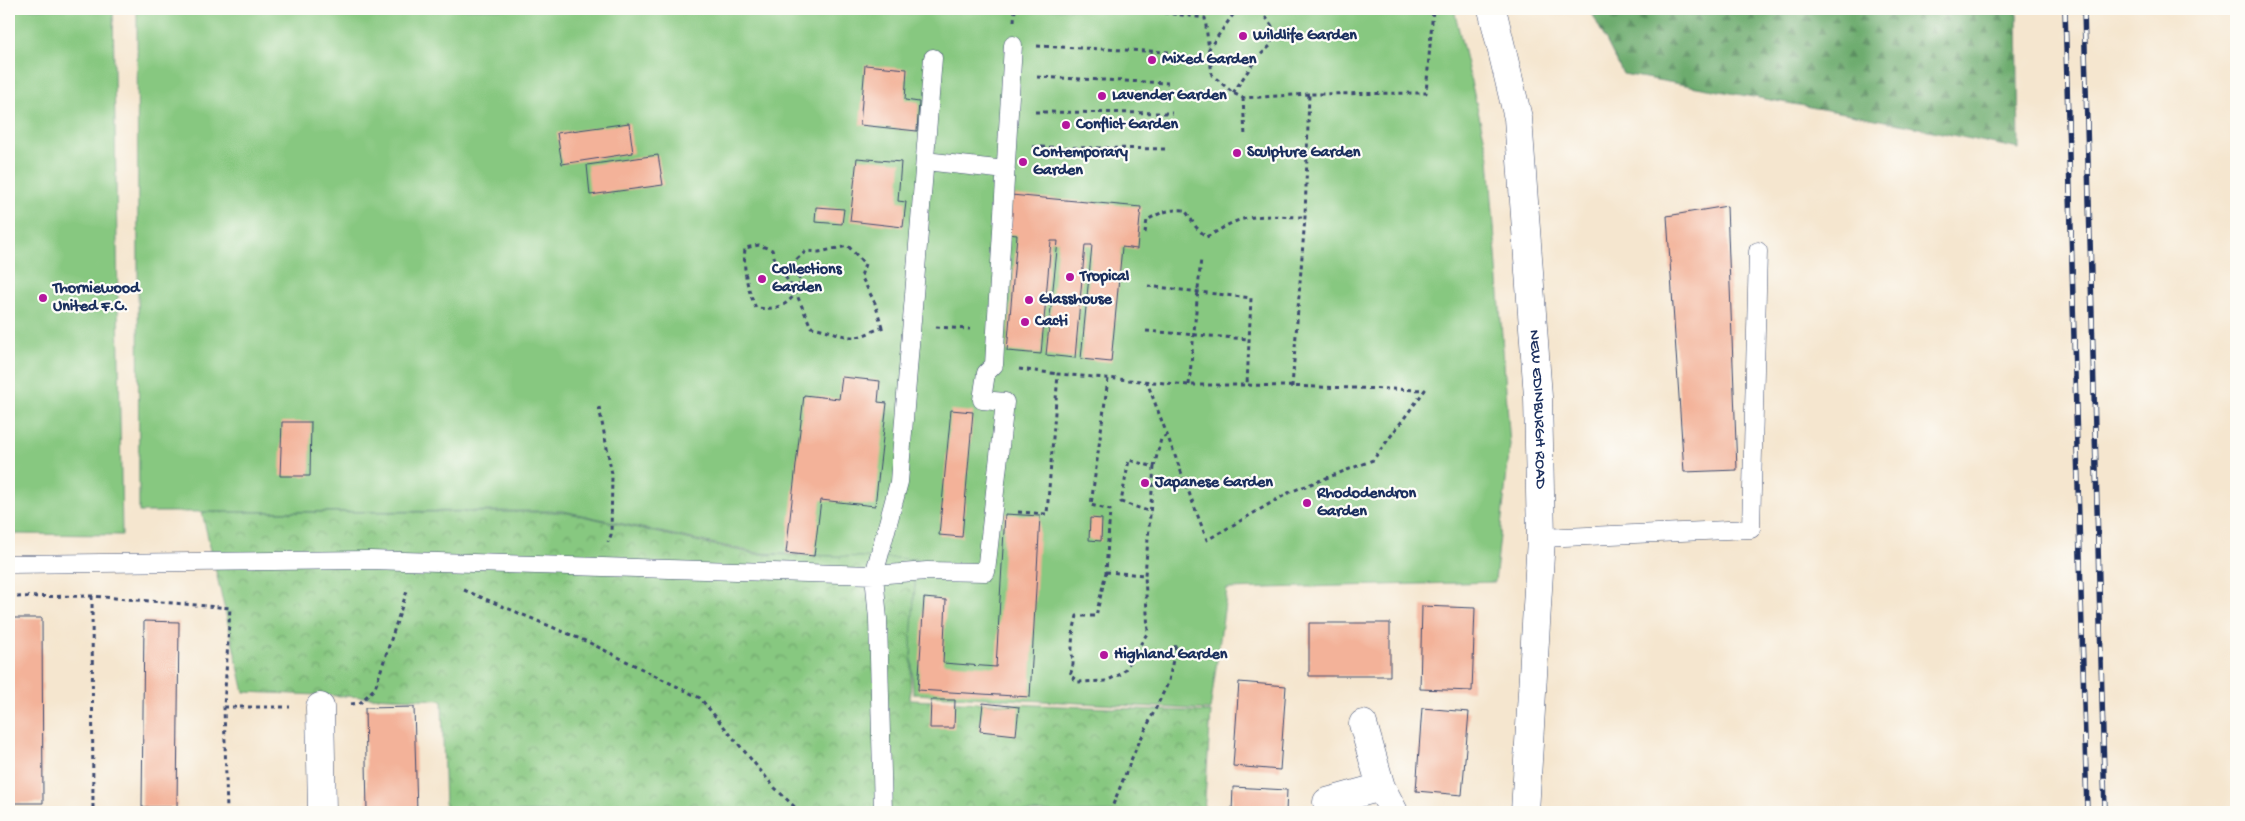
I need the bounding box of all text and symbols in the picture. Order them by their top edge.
place label: Wildlife Garden [1252,26,1357,46]
marker: Wildlife Garden [1237,30,1249,42]
place label: Mixed Garden [1162,51,1257,70]
marker: Mixed Garden [1146,54,1158,66]
place label: Lavender Garden [1112,87,1227,106]
marker: Lavender Garden [1096,90,1108,102]
place label: Conflict Garden [1075,116,1178,135]
marker: Conflict Garden [1060,119,1072,131]
place label: Contemporary Garden [1032,144,1128,181]
place label: Sculpture Garden [1247,144,1361,163]
marker: Sculpture Garden [1231,147,1243,159]
marker: Contemporary Garden [1017,156,1029,168]
place label: Collections Garden [771,261,843,298]
place label: Tropical [1078,268,1130,287]
marker: Tropical [1064,271,1076,283]
marker: Collections Garden [756,273,768,285]
place label: Thorniewood United F.C. [51,280,141,317]
place label: Glasshouse [1039,291,1113,310]
marker: Thorniewood United F.C. [37,292,49,304]
marker: Glasshouse [1023,294,1035,306]
place label: Cacti [1034,313,1069,332]
marker: Cacti [1019,316,1031,328]
street label: NEW EDINBURGH ROAD [1524,329,1549,490]
place label: Japanese Garden [1154,474,1273,493]
marker: Japanese Garden [1139,477,1151,489]
place label: Rhododendron Garden [1316,485,1417,522]
marker: Rhododendron Garden [1301,497,1313,509]
place label: Highland Garden [1114,646,1228,665]
marker: Highland Garden [1098,649,1110,661]

